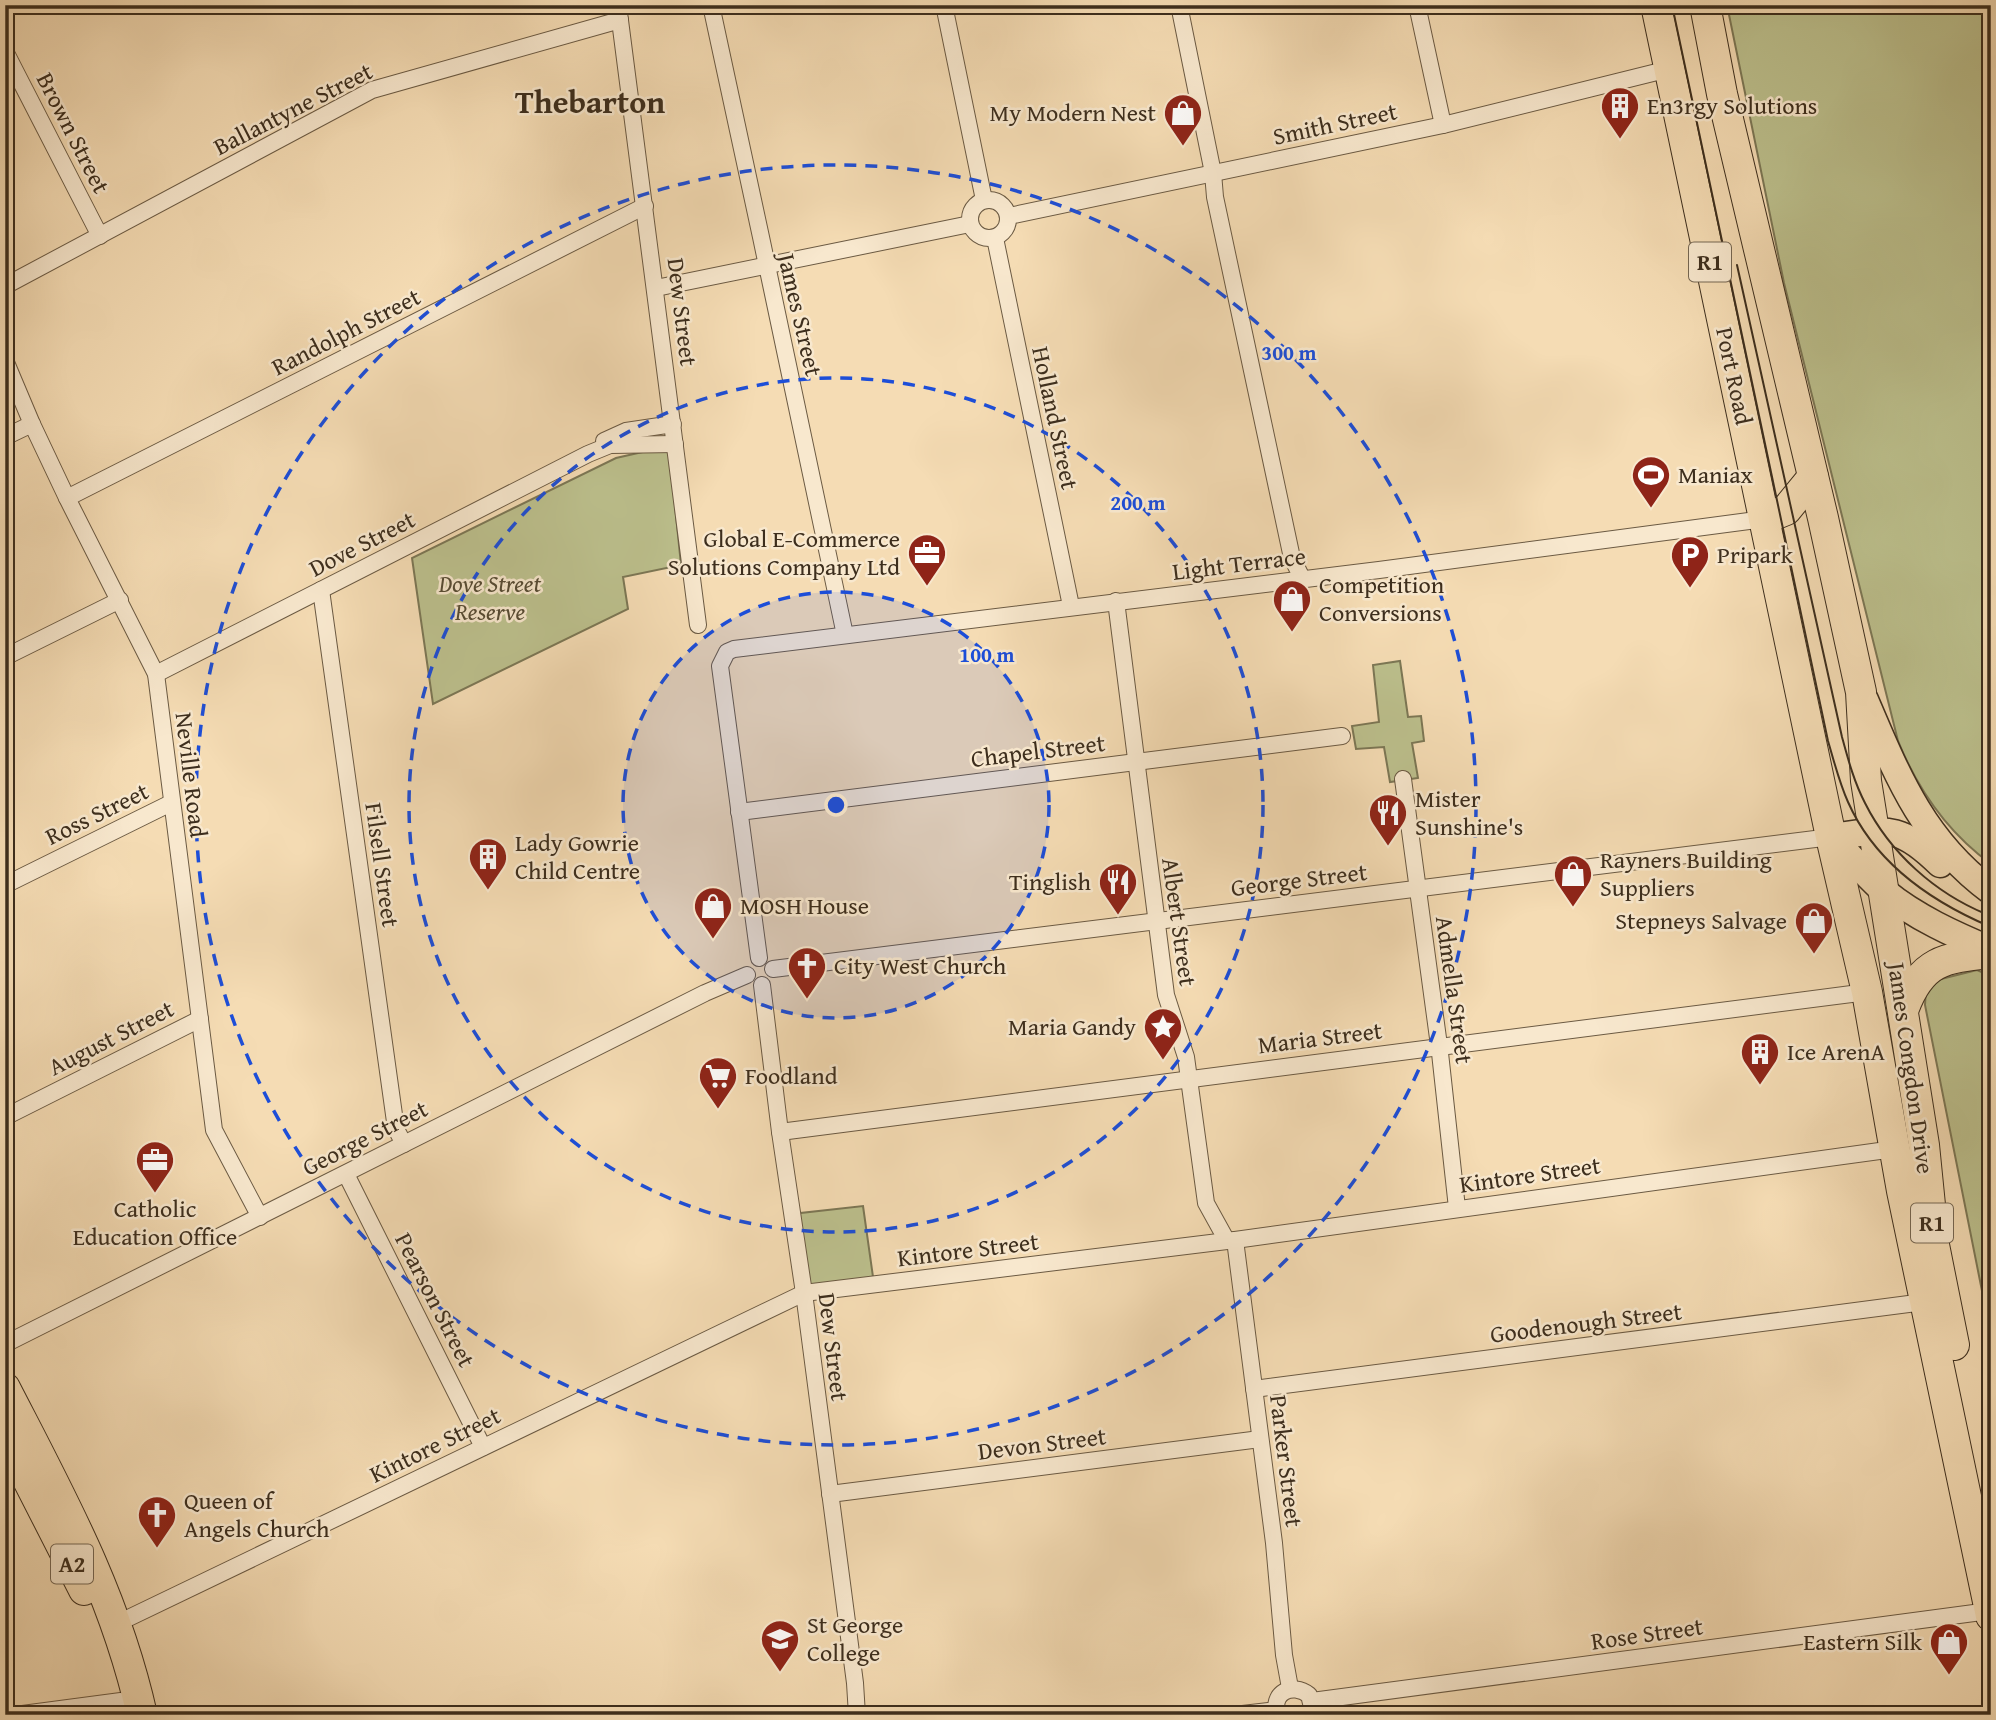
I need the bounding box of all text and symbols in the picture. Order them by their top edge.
street label: Ballantyne Street [207,53,379,164]
street label: Brown Street [28,66,119,200]
district label: Thebarton [515,78,665,125]
building icon: En3rgy Solutions [1599,85,1641,140]
place label: En3rgy Solutions [1647,88,1817,123]
shop icon: My Modern Nest [1162,92,1204,147]
street label: Smith Street [1270,93,1401,154]
place label: My Modern Nest [989,95,1157,130]
road number: R1 [1689,243,1731,282]
street label: James Street [769,247,832,380]
street label: Dew Street [658,256,707,369]
street label: Randolph Street [265,279,427,384]
street label: Port Road [1707,324,1762,428]
text: 300 m [1261,337,1317,368]
street label: Holland Street [1023,343,1088,493]
sports icon: Maniax [1630,454,1672,509]
place label: Maniax [1678,457,1754,492]
text: 200 m [1110,487,1166,518]
street label: Dove Street [303,502,421,585]
place label: Global E-Commerce Solutions Company Ltd [668,521,900,584]
office icon: Global E-Commerce Solutions Company Ltd [906,532,948,587]
parking icon: Pripark [1669,534,1711,589]
place label: Pripark [1717,537,1794,572]
street label: Light Terrace [1170,538,1308,589]
park label: Dove Street Reserve [438,566,542,629]
place label: Competition Conversions [1319,567,1445,630]
shop icon: Competition Conversions [1271,578,1313,633]
text: 100 m [959,639,1015,670]
street label: Neville Road [166,710,217,840]
street label: Chapel Street [969,725,1107,776]
street label: Ross Street [39,773,155,854]
place label: Mister Sunshine's [1415,781,1523,844]
restaurant icon: Mister Sunshine's [1367,792,1409,847]
centre of rings [824,793,848,817]
street label: Filsell Street [356,800,409,930]
place label: Lady Gowrie Child Centre [515,825,640,888]
building icon: Lady Gowrie Child Centre [467,836,509,891]
place label: Rayners Building Suppliers [1600,842,1772,905]
shop icon: Rayners Building Suppliers [1552,853,1594,908]
street label: George Street [1229,854,1369,905]
street label: Albert Street [1153,855,1206,989]
restaurant icon: Tinglish [1097,861,1139,916]
place label: Tinglish [1009,864,1092,899]
shop icon: MOSH House [692,885,734,940]
place label: MOSH House [740,888,869,923]
shop icon: Stepneys Salvage [1793,900,1835,955]
place label: Stepneys Salvage [1615,903,1787,938]
street label: Admella Street [1427,914,1482,1067]
church icon: City West Church [786,945,828,1000]
place label: City West Church [834,948,1007,983]
street label: James Congdon Drive [1879,957,1944,1176]
street label: August Street [42,991,180,1084]
place icon: Maria Gandy [1142,1006,1184,1061]
place label: Maria Gandy [1008,1009,1136,1044]
street label: Maria Street [1256,1012,1385,1062]
building icon: Ice ArenA [1739,1031,1781,1086]
place label: Ice ArenA [1787,1034,1885,1069]
supermarket icon: Foodland [697,1055,739,1110]
place label: Foodland [745,1058,838,1093]
street label: George Street [296,1091,434,1184]
office icon: Catholic Education Office [134,1139,176,1194]
street label: Kintore Street [1457,1147,1603,1202]
place label: Catholic Education Office [73,1191,237,1254]
road number: R1 [1911,1204,1953,1242]
street label: Kintore Street [895,1223,1041,1276]
street label: Pearson Street [387,1226,485,1374]
street label: Dew Street [809,1291,858,1404]
street label: Goodenough Street [1488,1293,1684,1352]
street label: Parker Street [1261,1393,1312,1530]
street label: Kintore Street [363,1397,507,1491]
street label: Devon Street [976,1418,1109,1469]
place label: Queen of Angels Church [184,1483,330,1546]
church icon: Queen of Angels Church [136,1494,178,1549]
road number: A2 [51,1544,93,1583]
place label: St George College [807,1607,903,1670]
street label: Rose Street [1589,1608,1706,1659]
school or university icon: St George College [759,1618,801,1673]
shop icon: Eastern Silk [1928,1621,1970,1676]
place label: Eastern Silk [1803,1624,1923,1659]

